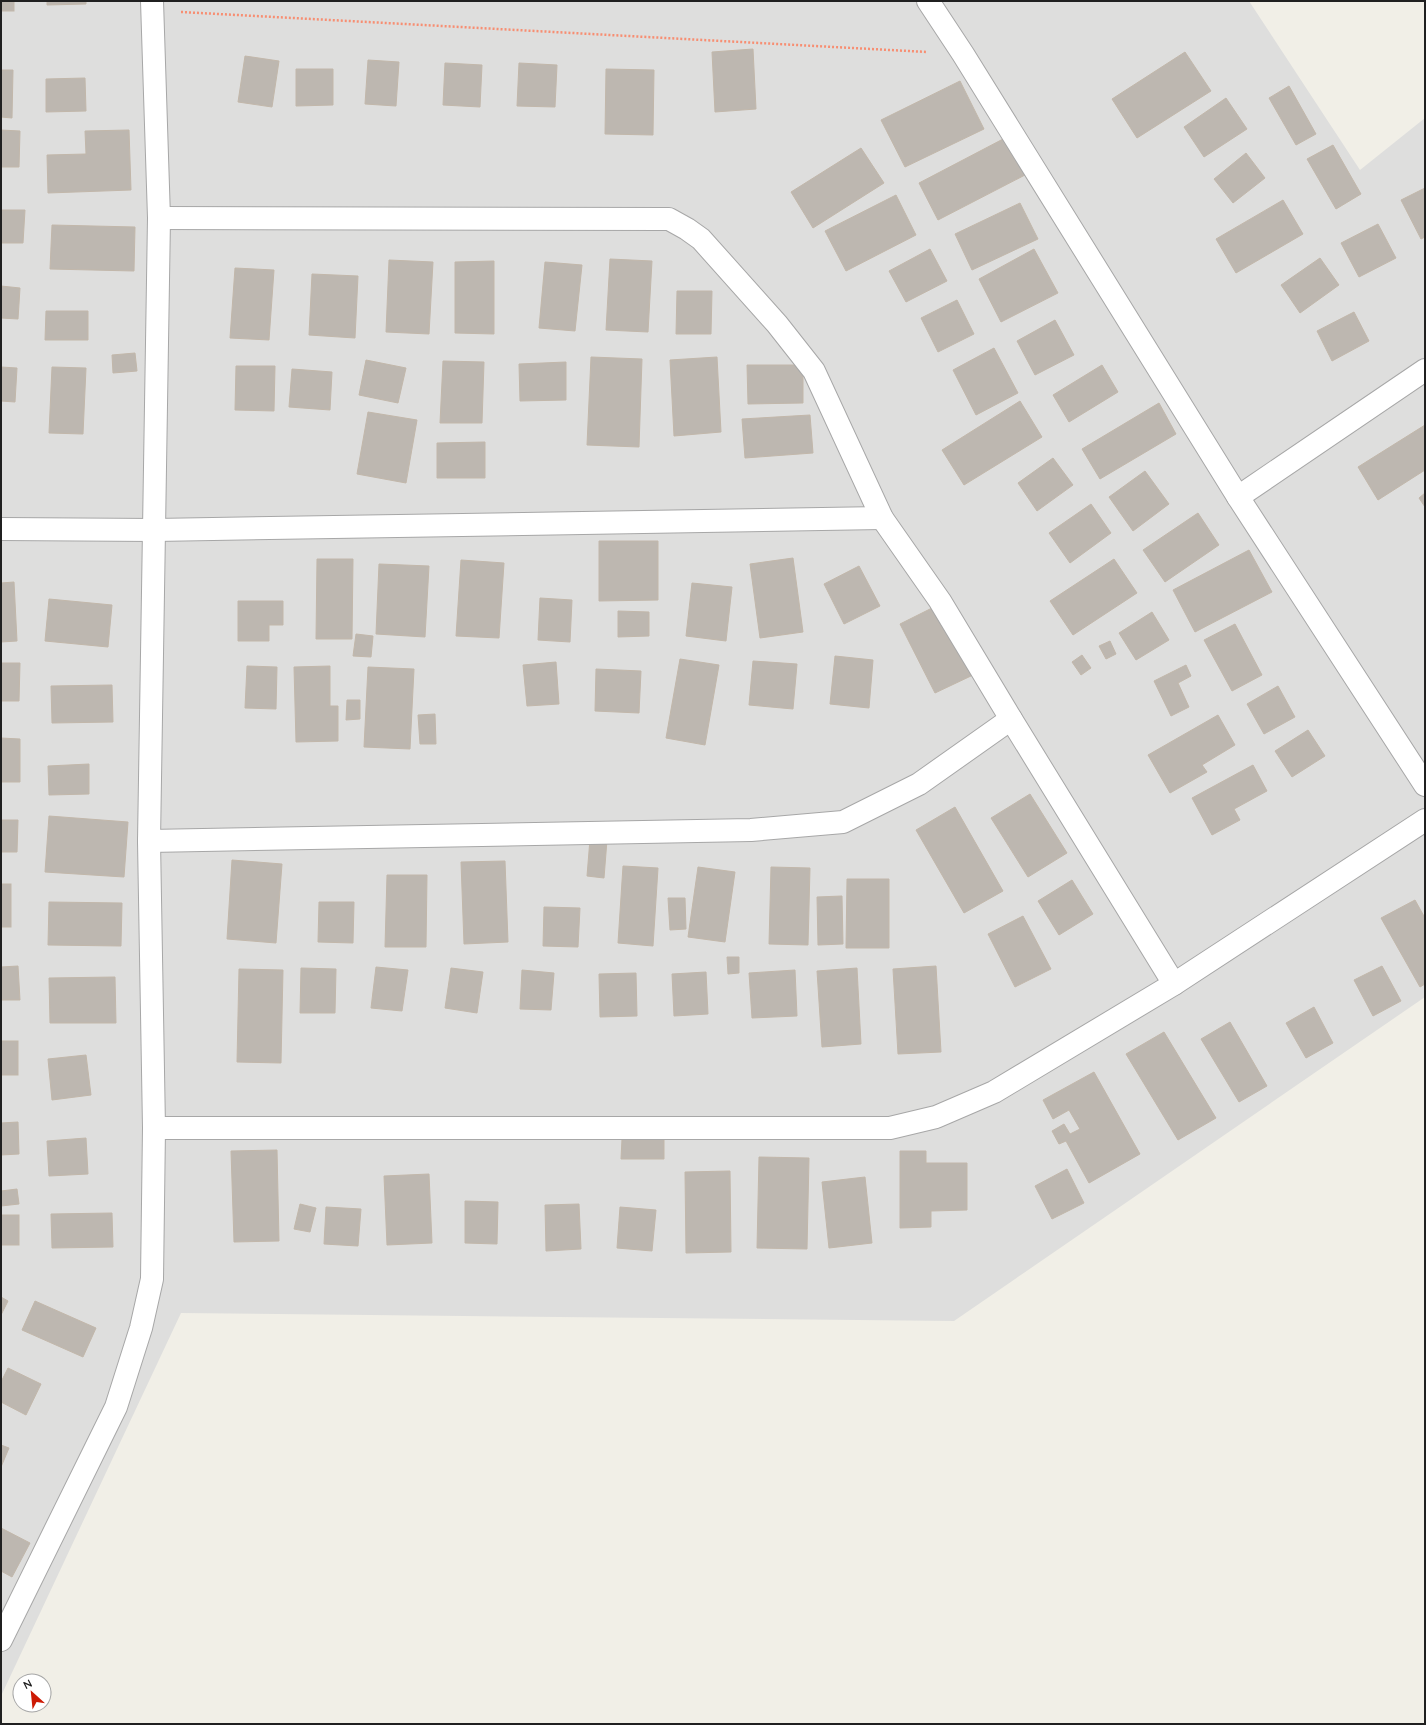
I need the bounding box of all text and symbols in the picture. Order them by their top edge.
north arrow [12,1673,52,1713]
text: N [21,1676,34,1692]

